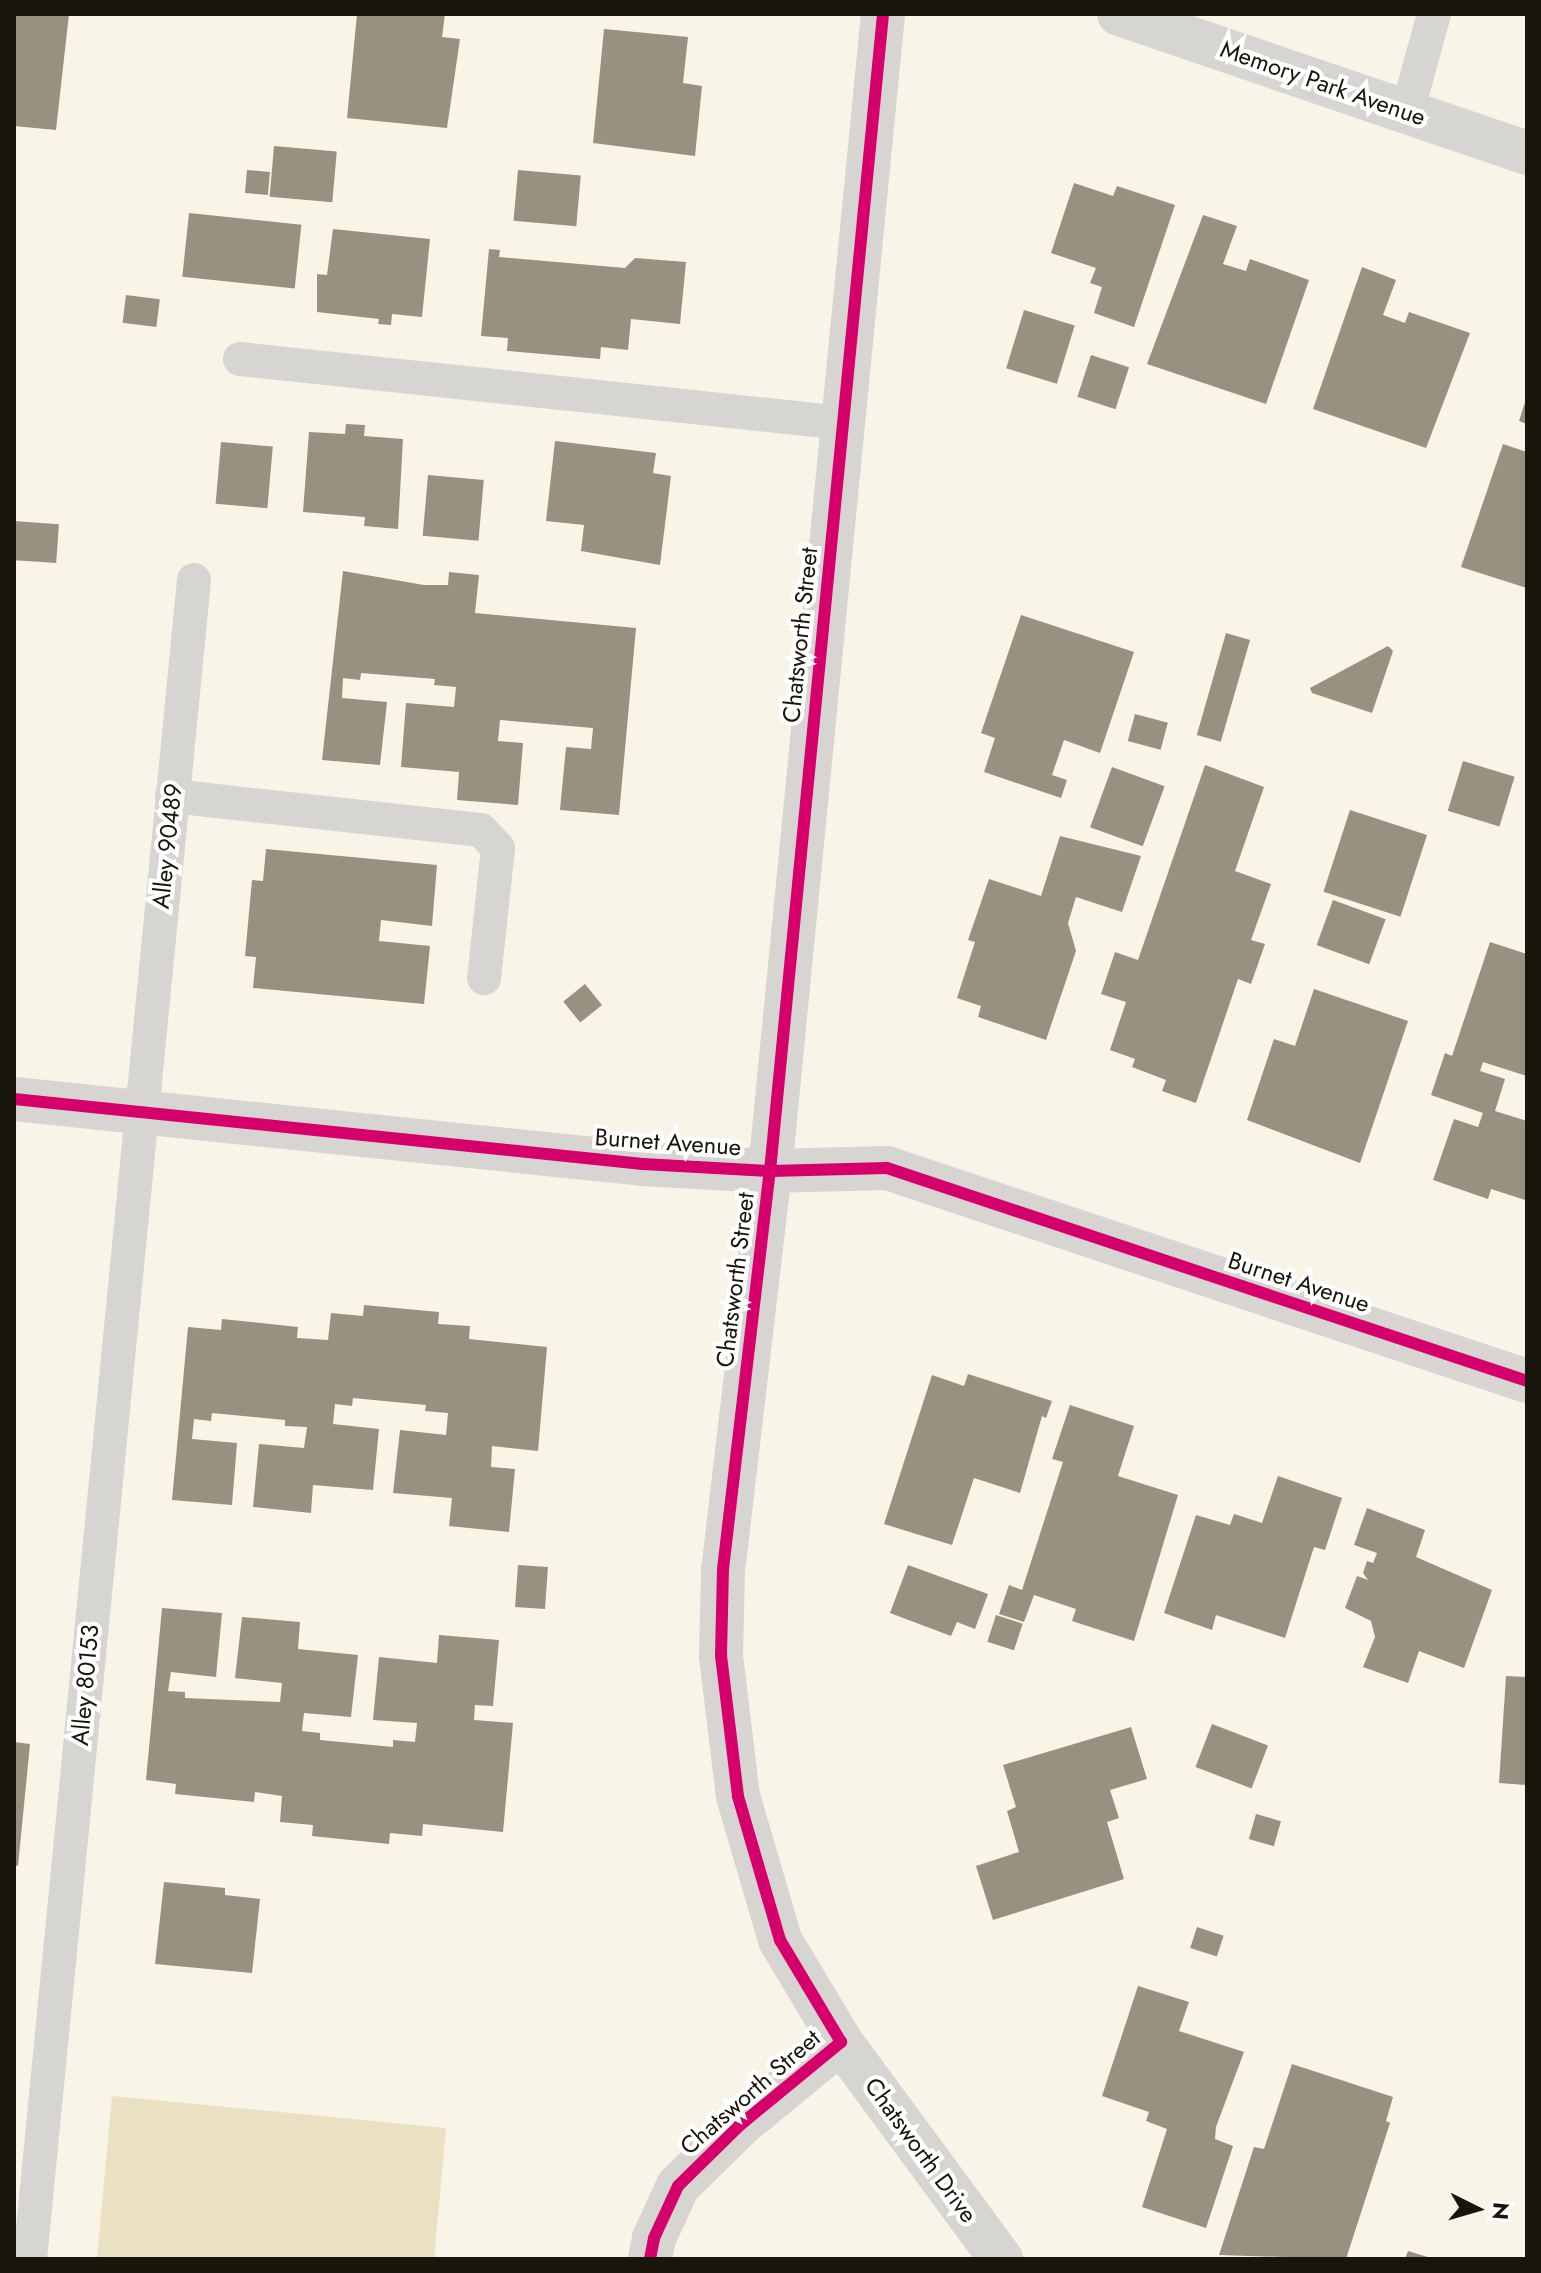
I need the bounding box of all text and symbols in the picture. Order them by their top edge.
street label: Memory Park Avenue [1217,34,1429,132]
street label: Chatsworth Street [776,546,824,724]
street label: Alley 90489 [146,782,188,910]
street label: Burnet Avenue [594,1123,742,1161]
street label: Chatsworth Street [710,1191,760,1369]
street label: Burnet Avenue [1225,1246,1373,1318]
street label: Alley 80153 [65,1623,105,1747]
street label: Chatsworth Street [674,2023,826,2161]
street label: Chatsworth Drive [859,2072,983,2228]
north arrow [1437,2169,1517,2249]
text: N [1484,2201,1518,2221]

